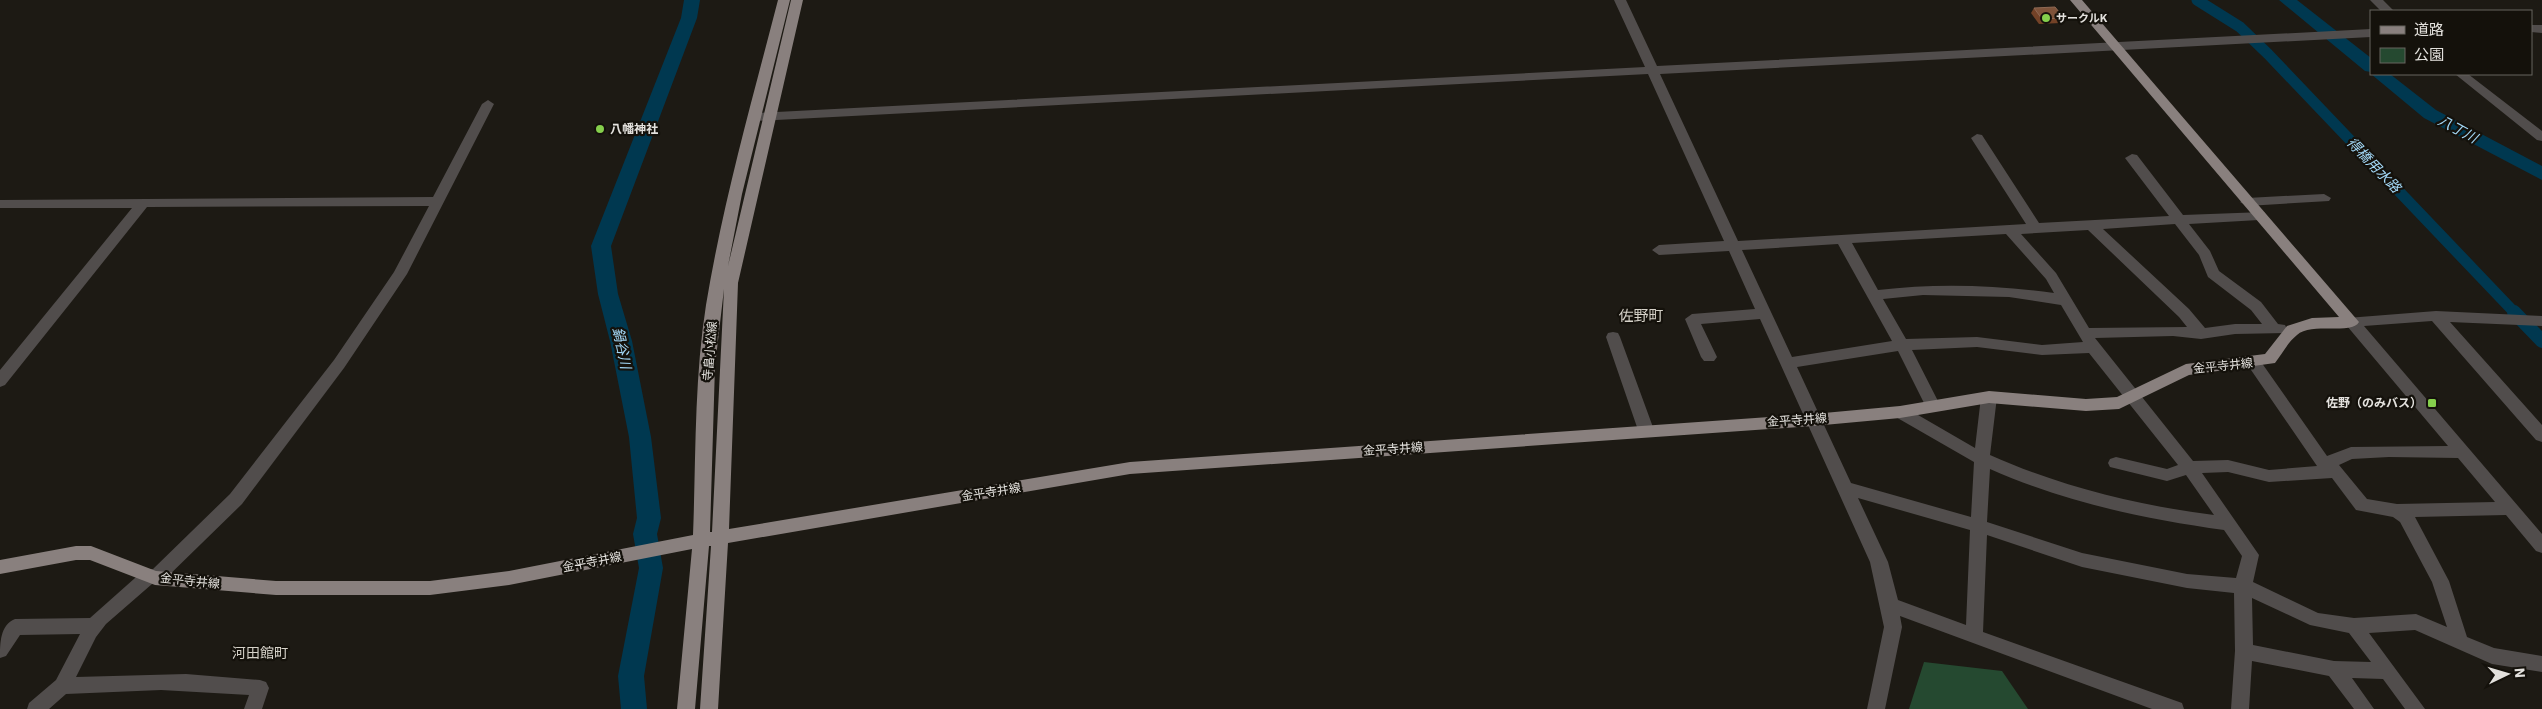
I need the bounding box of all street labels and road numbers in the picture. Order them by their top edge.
street label: 寺畠小松線 [699,320,720,382]
street label: 金平寺井線 [2192,355,2254,376]
street label: 金平寺井線 [1767,410,1827,429]
street label: 金平寺井線 [1363,439,1423,458]
street label: 金平寺井線 [960,479,1022,504]
street label: 金平寺井線 [561,548,623,575]
street label: 金平寺井線 [159,570,221,591]

